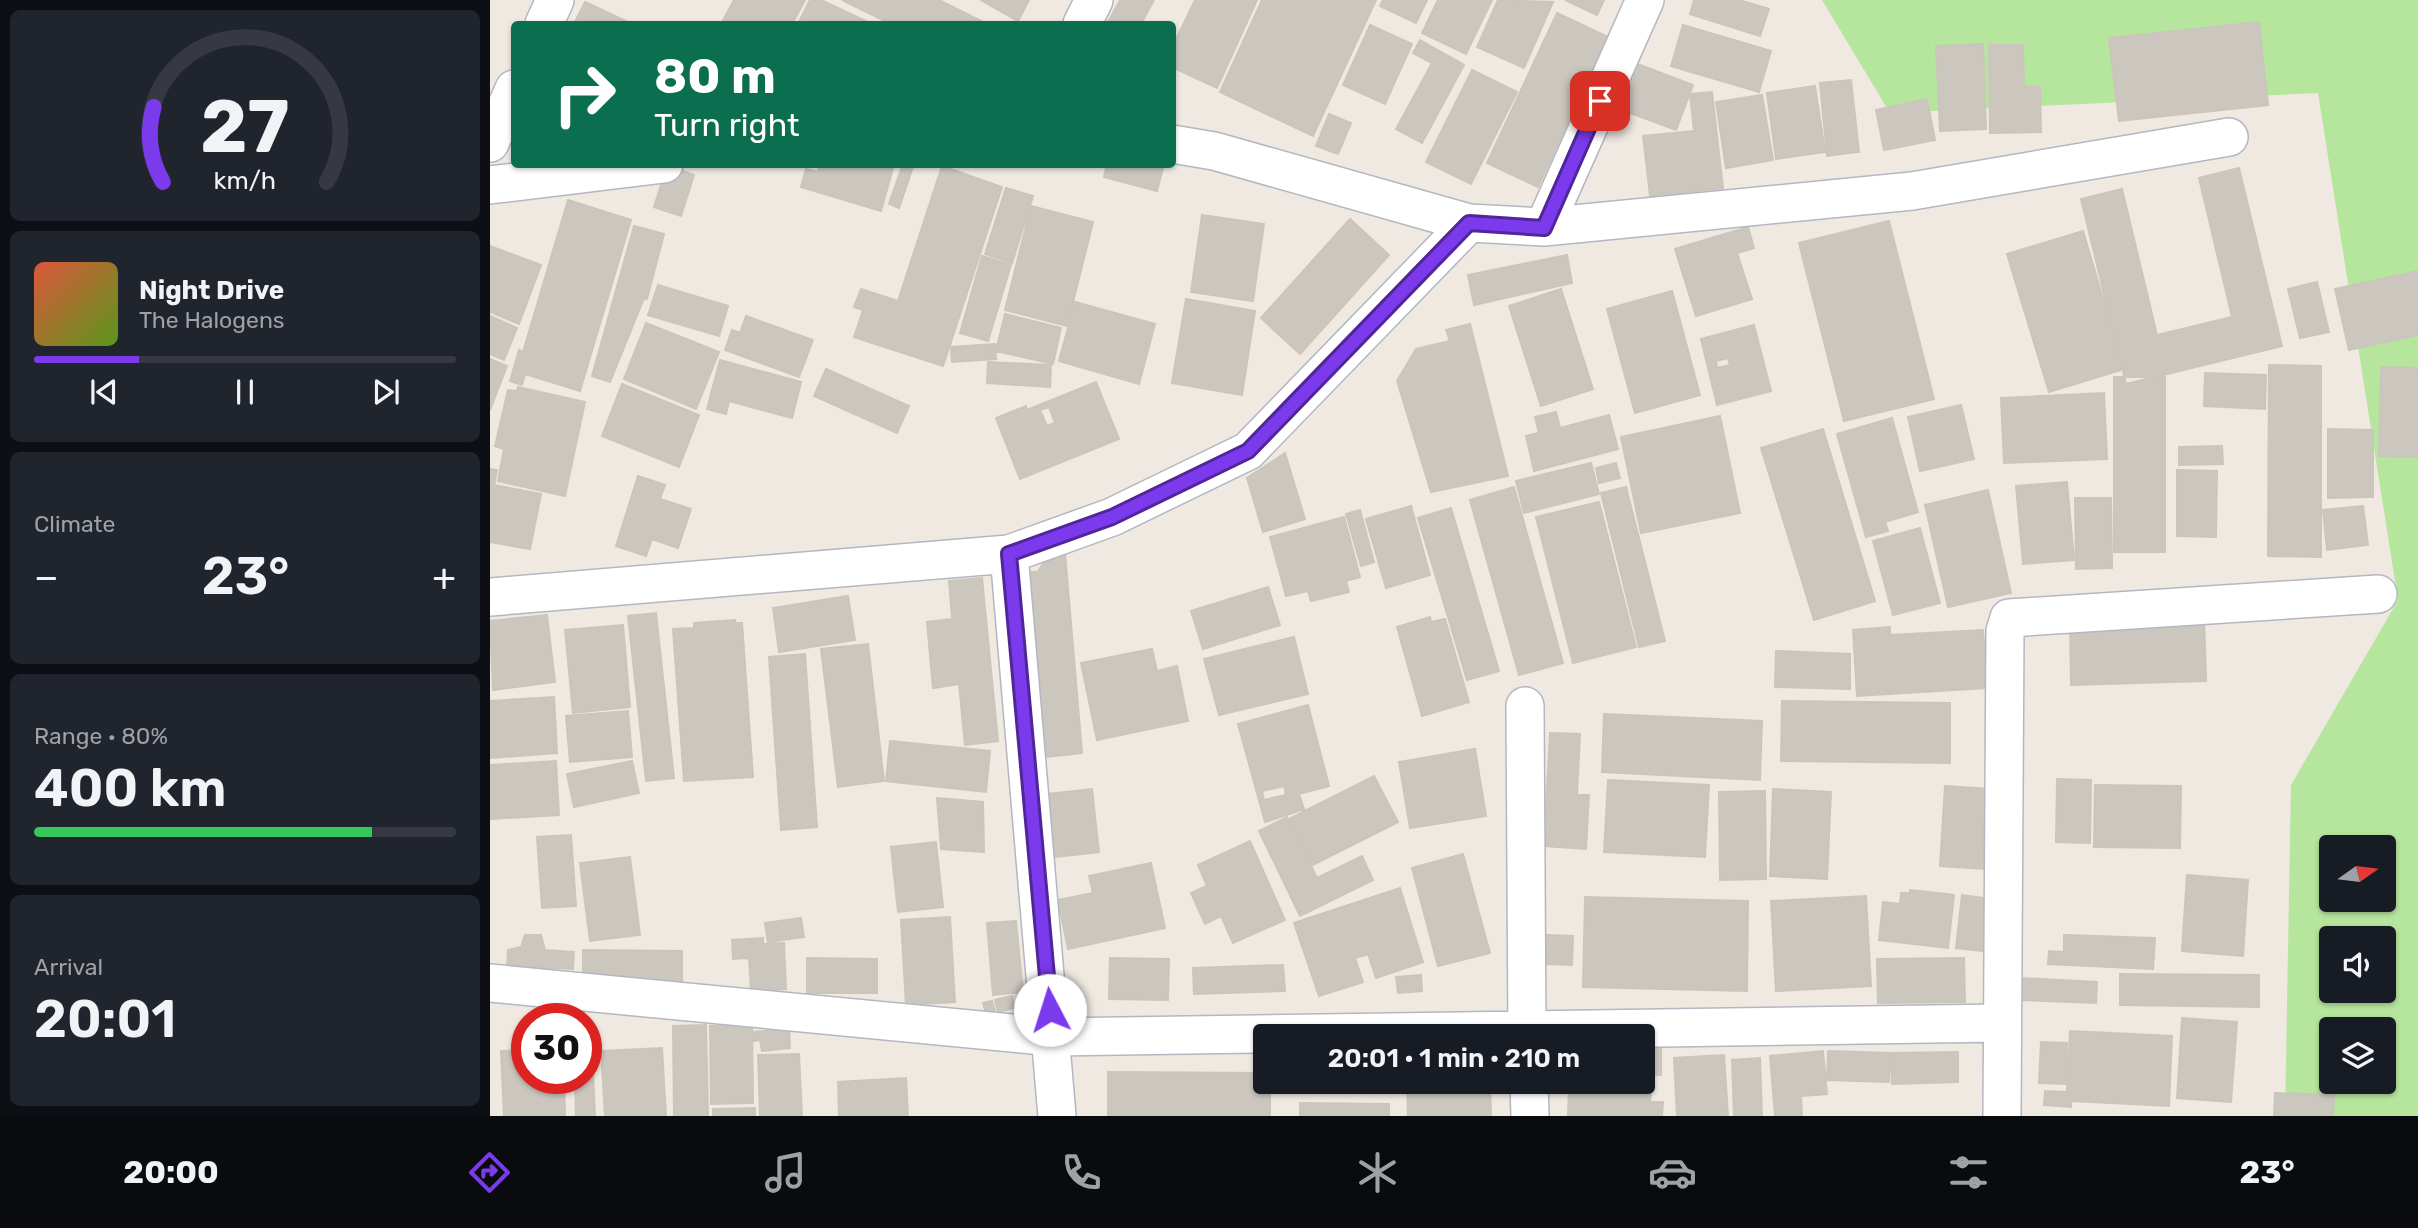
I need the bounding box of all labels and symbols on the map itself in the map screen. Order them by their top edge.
pin [1570,71,1630,131]
north arrow [2319,835,2396,912]
position arrow [1013,973,1087,1047]
speed limit sign: 30 [511,1003,602,1094]

